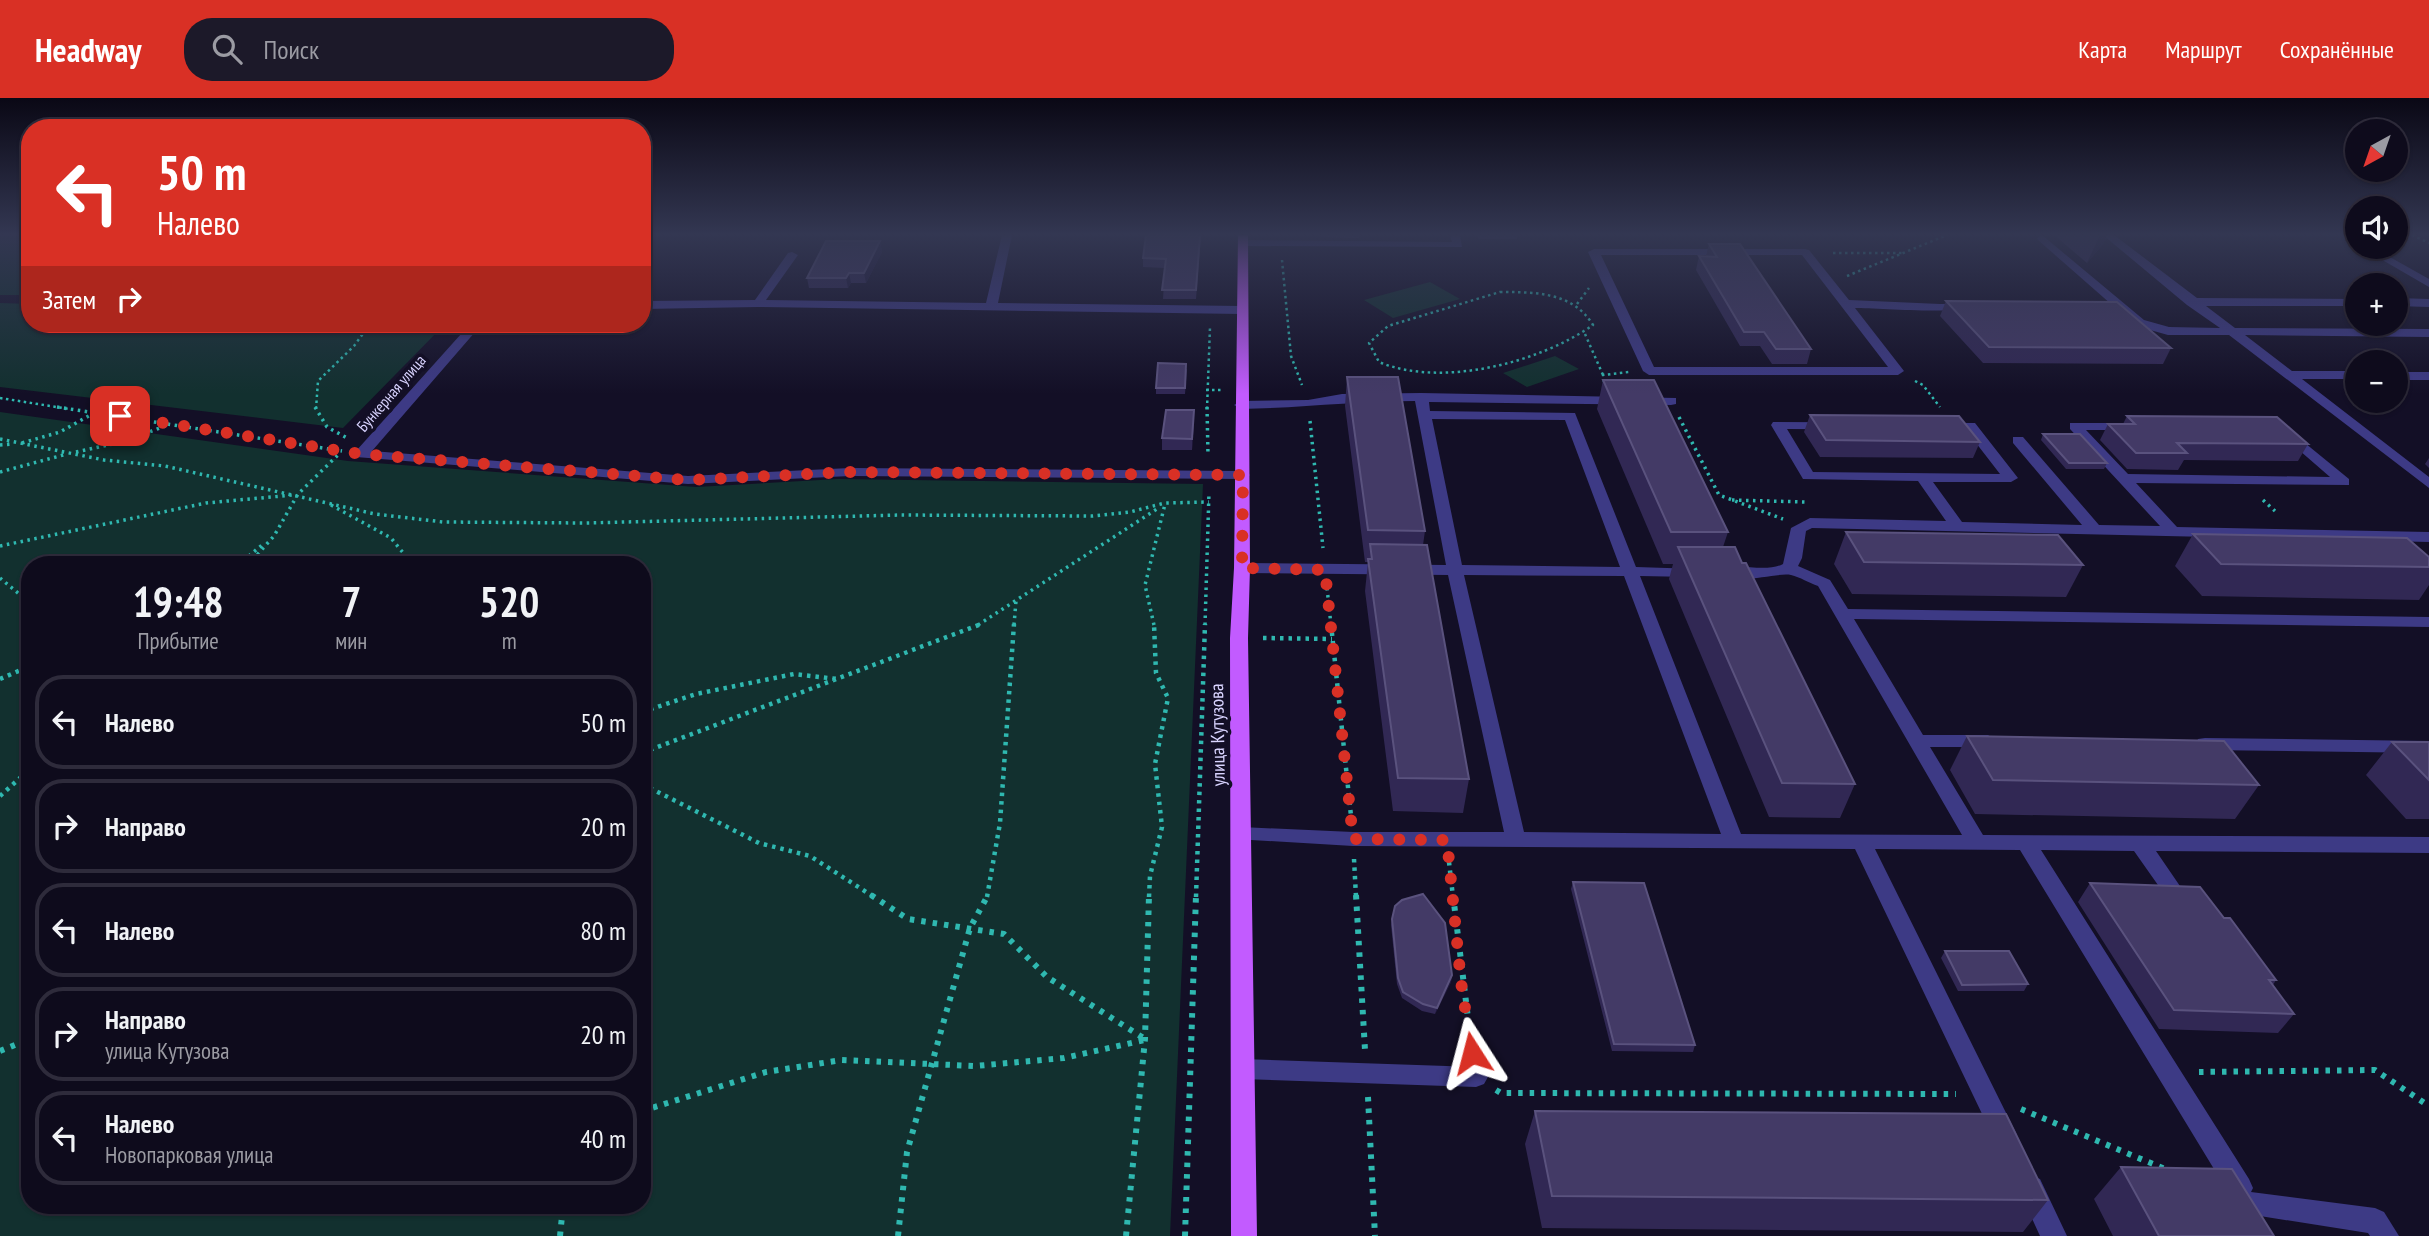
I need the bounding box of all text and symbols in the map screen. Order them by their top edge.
search box [184,18,674,81]
text: Headway [35,28,142,71]
icon: search [208,30,246,68]
text: Поиск [264,33,319,66]
text: Карта [2078,34,2127,65]
text: Маршрут [2165,34,2242,65]
text: Сохранённые [2280,34,2394,65]
north arrow [2345,119,2408,182]
map controls [2345,119,2408,413]
text: 50 m [157,140,246,204]
icon: left [42,147,133,238]
button: sound [2345,196,2408,259]
text: Налево [157,202,240,244]
button: + [2345,273,2408,336]
icon: right [110,280,148,318]
text: Затем [42,283,96,316]
street label: Бункерная улица [352,350,430,436]
button: − [2345,350,2408,413]
pin [90,386,150,446]
icon: arrive [101,397,139,435]
text: 19:48 [133,574,224,629]
text: 7 [341,574,361,629]
text: 520 [479,574,539,629]
text: Прибытие [137,626,219,655]
text: мин [335,626,367,655]
text: m [502,626,517,655]
street label: улица Кутузова [1204,683,1230,787]
icon: left [46,703,84,741]
text: Налево [105,706,174,739]
text: 50 m [580,706,626,739]
icon: right [46,807,84,845]
text: Направо [105,810,186,843]
text: 20 m [580,810,626,843]
icon: left [46,911,84,949]
text: Налево [105,914,174,947]
text: 80 m [580,914,626,947]
text: Направо [105,1003,186,1036]
icon: right [46,1015,84,1053]
position arrow [1435,1016,1509,1090]
text: 20 m [580,1018,626,1051]
text: улица Кутузова [105,1036,230,1065]
text: Налево [105,1107,174,1140]
icon: left [46,1119,84,1157]
text: 40 m [580,1122,626,1155]
text: Новопарковая улица [105,1140,274,1169]

